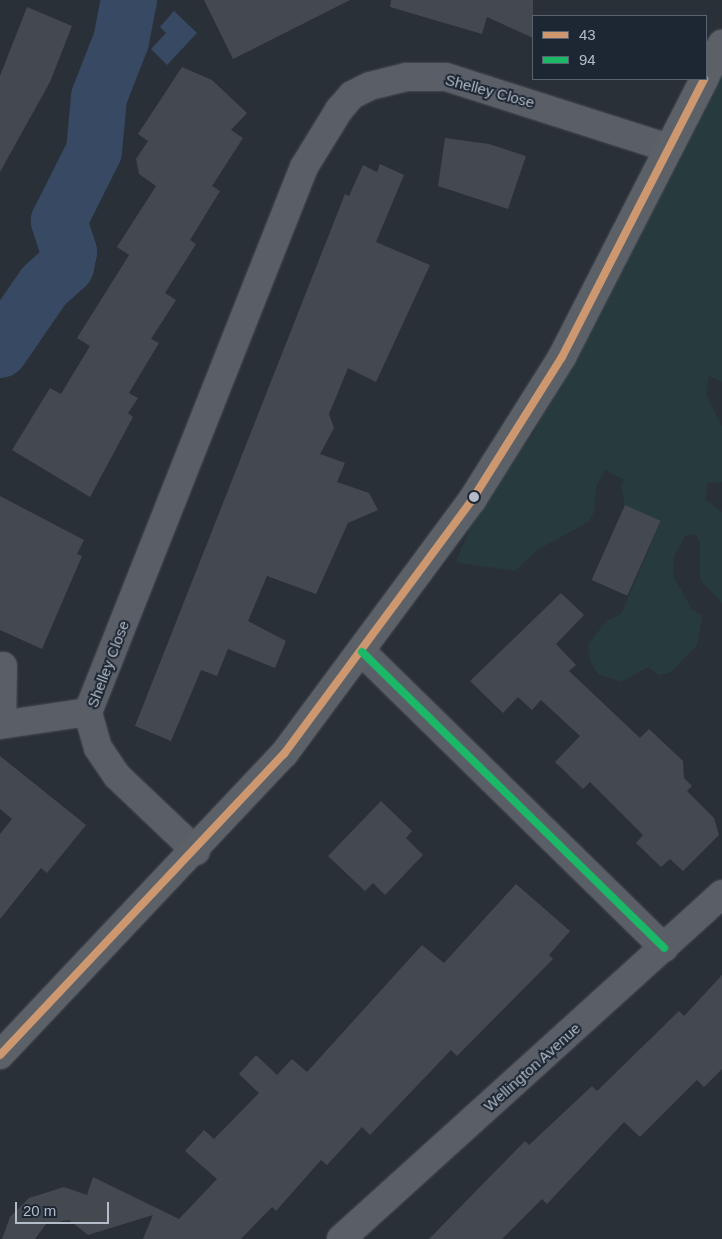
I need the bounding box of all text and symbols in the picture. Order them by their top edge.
legend [532,15,707,80]
text: 43 [579,26,596,43]
text: 94 [579,51,596,68]
street label: Shelley Close [443,70,537,112]
unlabelled marker [469,492,479,502]
street label: Shelley Close [83,618,133,710]
street label: Wellington Avenue [480,1019,584,1115]
scale bar [18,1192,111,1224]
text: 20 m [23,1202,56,1219]

